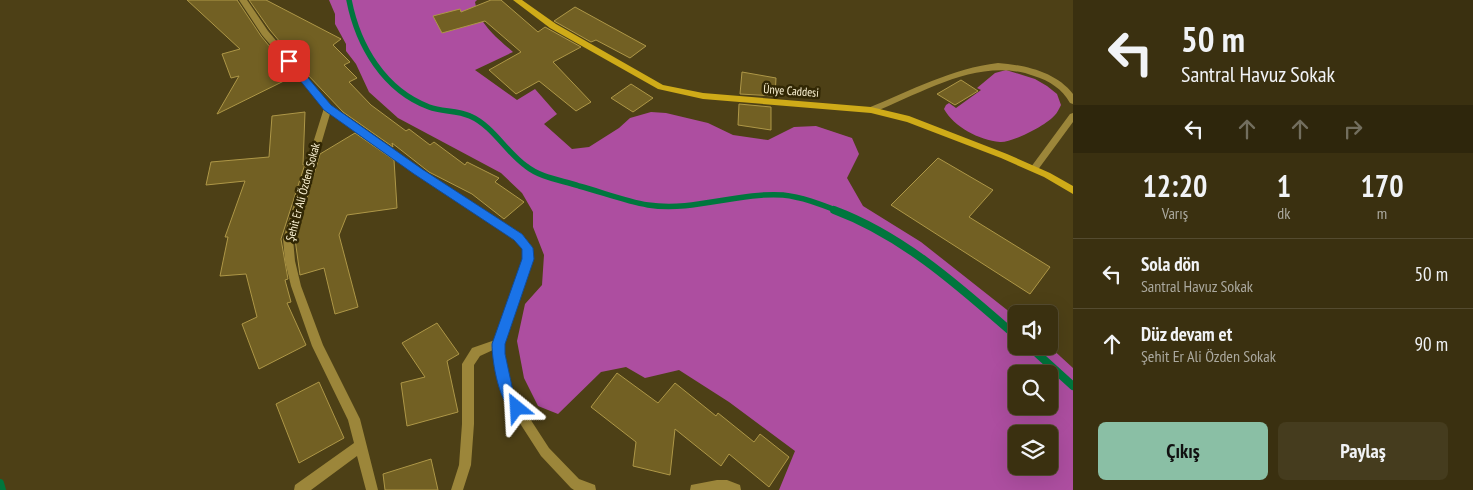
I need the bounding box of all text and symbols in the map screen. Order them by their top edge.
text: 50 m [1181,16,1245,62]
icon: left [1098,20,1163,85]
pin [268,40,310,82]
icon: arrive [275,47,303,75]
text: Santral Havuz Sokak [1181,60,1335,88]
street label: Ünye Caddesi [763,81,819,100]
icon: left [1180,115,1208,143]
icon: ahead [1233,115,1261,143]
icon: ahead [1286,115,1314,143]
icon: right [1339,115,1367,143]
street label: Şehit Er Ali Özden Sokak [282,141,323,243]
text: 12:20 [1142,166,1207,205]
text: 1 [1277,166,1291,205]
text: 170 [1361,166,1404,205]
text: Varış [1162,203,1188,223]
text: dk [1277,203,1290,223]
text: m [1377,203,1387,223]
text: Sola dön [1141,252,1200,276]
icon: left [1098,260,1126,288]
text: 50 m [1415,262,1448,286]
text: Santral Havuz Sokak [1141,276,1253,296]
map controls [1008,305,1058,475]
button: sound [1008,305,1058,355]
text: Düz devam et [1141,322,1232,346]
icon: ahead [1098,330,1126,358]
text: 90 m [1415,332,1448,356]
text: Şehit Er Ali Özden Sokak [1141,346,1276,366]
button: search [1008,365,1058,415]
position arrow [490,381,542,433]
button: Çıkış [1098,422,1268,480]
button: Paylaş [1278,422,1448,480]
button: layers [1008,425,1058,475]

